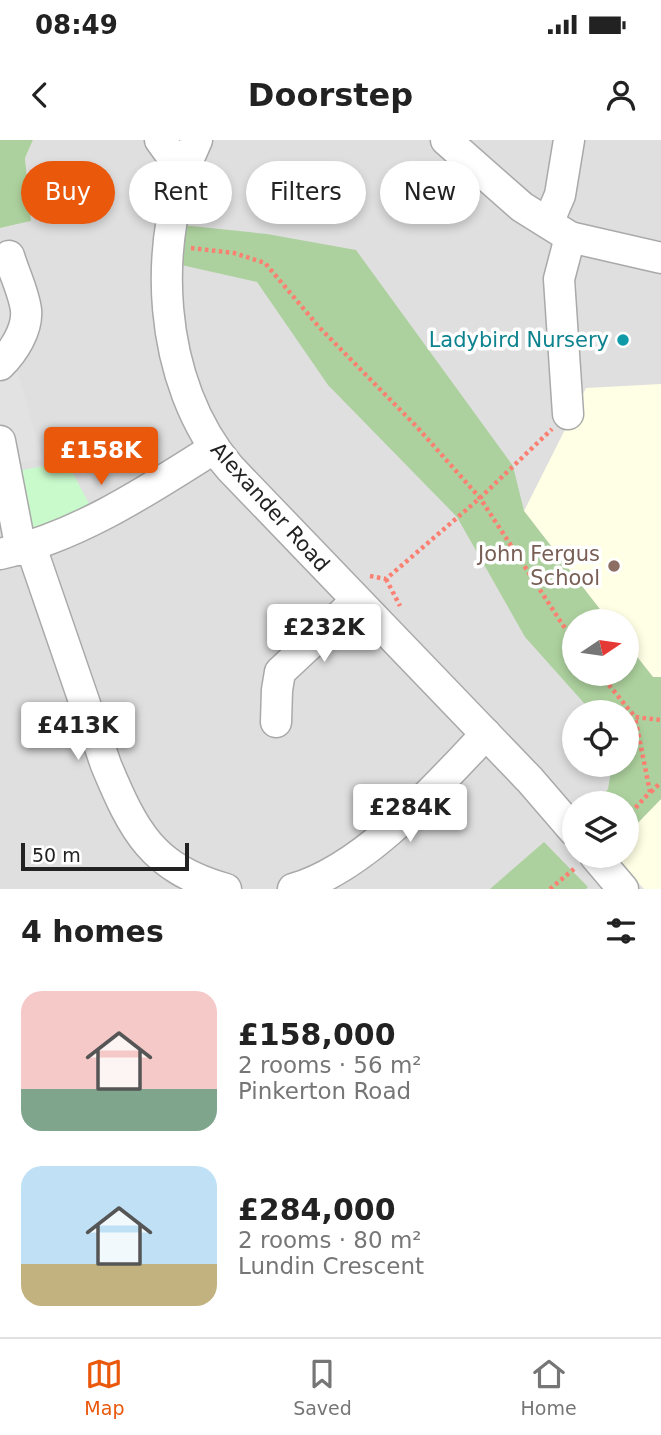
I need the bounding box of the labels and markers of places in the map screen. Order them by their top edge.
place label: Ladybird Nursery [429,328,609,352]
marker: Ladybird Nursery [615,332,631,348]
pin: £158K [52,428,150,487]
place label: John Fergus School [476,542,600,590]
marker: John Fergus School [606,558,622,574]
pin: £232K [275,604,373,664]
pin: £413K [29,702,127,762]
pin: £284K [361,784,459,844]

